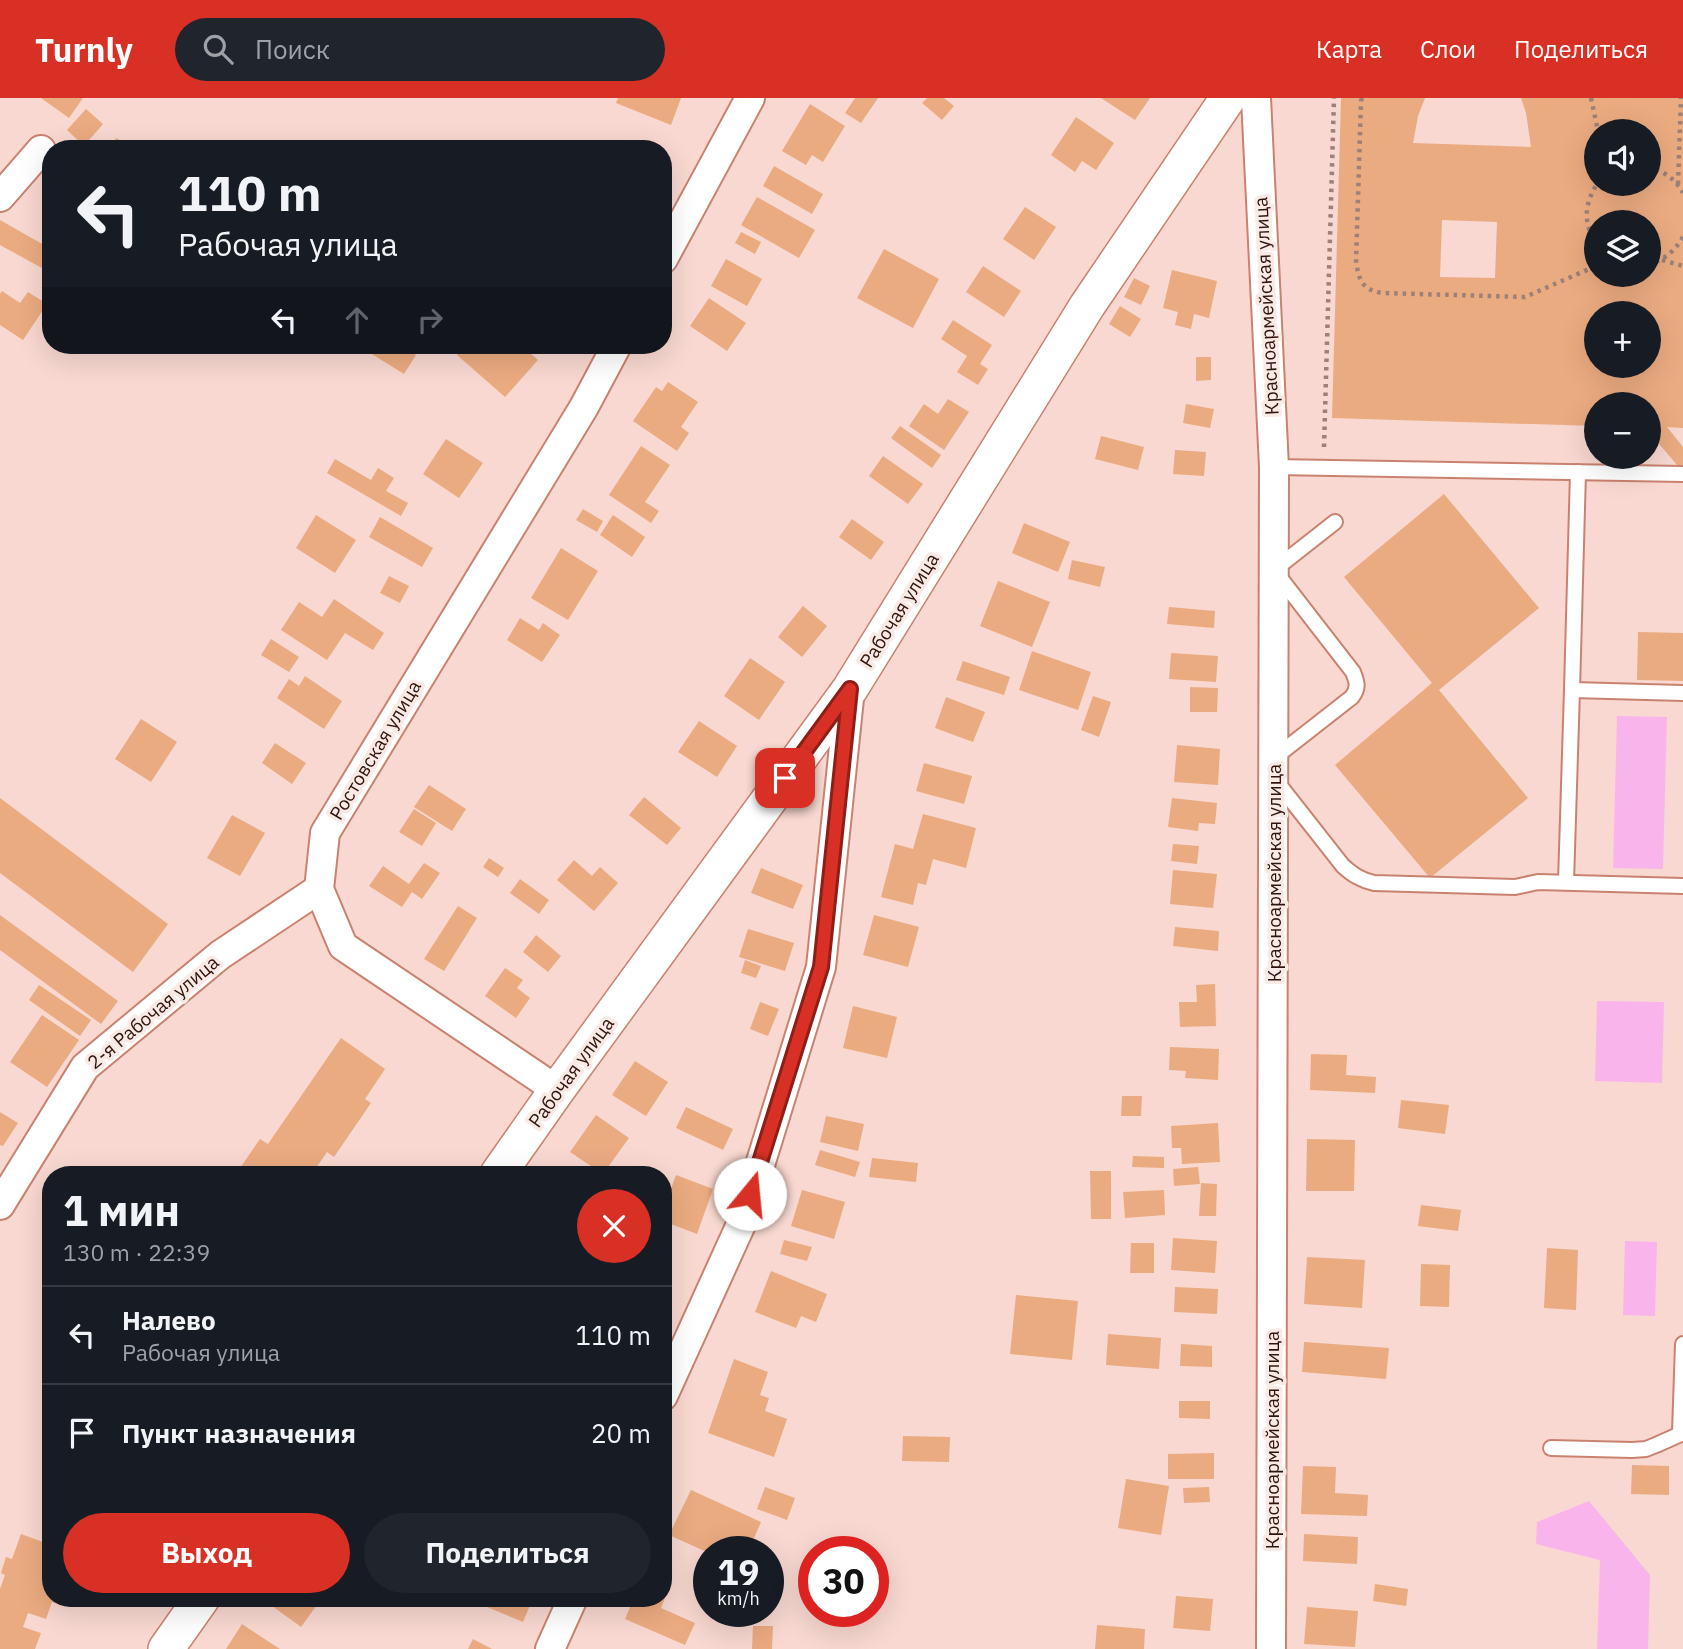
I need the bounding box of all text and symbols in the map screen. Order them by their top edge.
search box [175,18,665,81]
text: Turnly [35,28,133,71]
icon: search [199,30,237,68]
text: Поиск [255,32,330,66]
text: Карта [1316,33,1382,65]
text: Слои [1420,33,1476,65]
text: Поделиться [1514,33,1648,65]
map controls [1584,119,1661,469]
button: sound [1584,119,1661,196]
text: 110 m [178,161,322,224]
icon: left [63,168,154,259]
street label: Красноармейская улица [1248,196,1284,416]
button: layers [1584,210,1661,287]
text: Рабочая улица [178,223,398,265]
icon: left [265,301,303,339]
icon: ahead [338,301,376,339]
icon: right [411,301,449,339]
button: + [1584,301,1661,378]
button: − [1584,392,1661,469]
street label: Рабочая улица [854,548,944,672]
street label: Ростовская улица [324,676,426,824]
pin [755,748,815,808]
icon: arrive [766,759,804,797]
street label: Красноармейская улица [1262,764,1286,982]
street label: 2-я Рабочая улица [82,950,224,1074]
street label: Рабочая улица [523,1012,619,1132]
position arrow [713,1157,787,1231]
text: 1 мин [63,1183,180,1238]
button: close [577,1189,651,1263]
text: 130 m · 22:39 [63,1237,210,1267]
text: Налево [122,1303,216,1337]
icon: left [63,1316,101,1354]
text: 110 m [575,1318,651,1352]
street label: Красноармейская улица [1260,1331,1284,1549]
text: Рабочая улица [122,1337,280,1367]
icon: arrive [63,1414,101,1452]
text: Пункт назначения [122,1416,356,1450]
text: 20 m [591,1416,651,1450]
button: Выход [63,1513,350,1593]
button: Поделиться [364,1513,651,1593]
speed limit sign: 30 [798,1536,889,1627]
text: 19 [717,1549,760,1595]
text: km/h [717,1587,760,1610]

